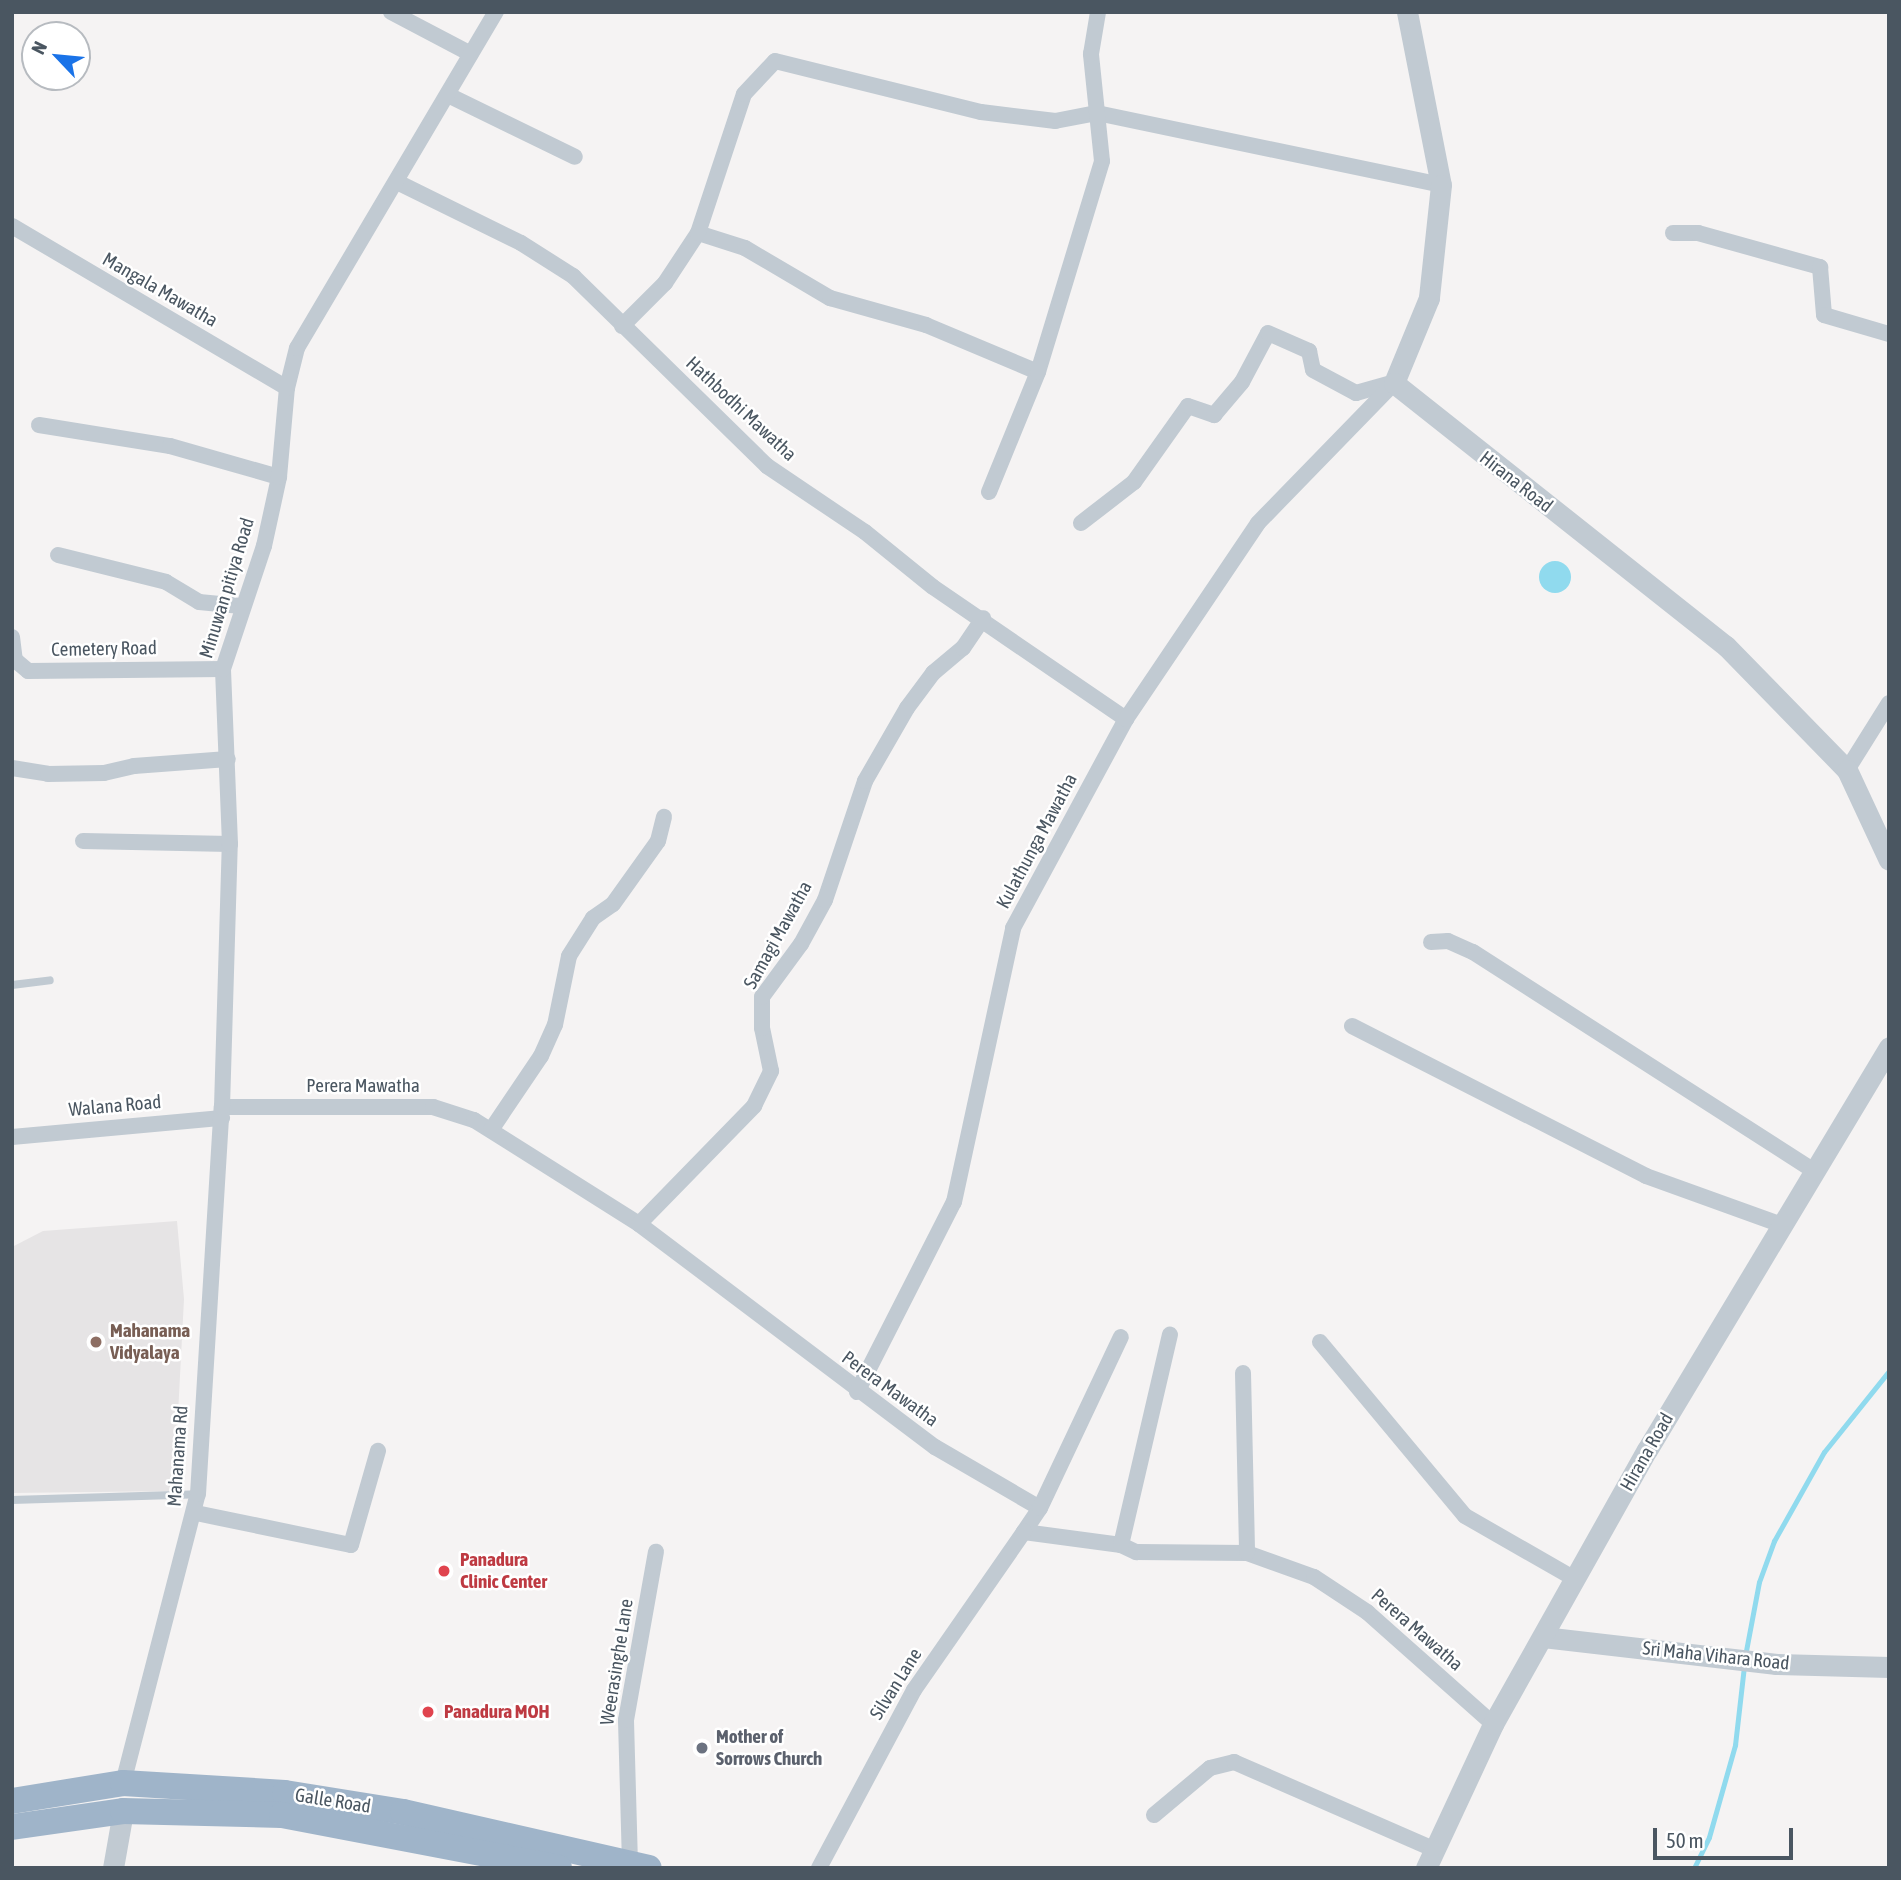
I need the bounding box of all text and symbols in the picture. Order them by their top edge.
north arrow [21,21,91,91]
text: N [27,38,51,58]
street label: Mangala Mawatha [98,248,222,332]
street label: Hathbodhi Mawatha [681,352,801,466]
street label: Hirana Road [1475,446,1557,518]
street label: Minuwan pitiya Road [195,515,259,661]
street label: Cemetery Road [51,637,157,661]
street label: Kulathunga Mawatha [992,770,1082,912]
street label: Samagi Mawatha [739,877,817,993]
street label: Perera Mawatha [306,1075,420,1097]
street label: Walana Road [68,1091,162,1121]
place label: Mahanama Vidyalaya [110,1320,190,1364]
marker: Mahanama Vidyalaya [88,1334,104,1350]
street label: Perera Mawatha [837,1346,943,1432]
street label: Mahanama Rd [163,1405,193,1507]
street label: Hirana Road [1616,1409,1678,1495]
place label: Panadura Clinic Center [460,1549,547,1593]
marker: Panadura Clinic Center [434,1561,454,1581]
street label: Perera Mawatha [1367,1584,1467,1676]
street label: Weerasinghe Lane [596,1597,638,1727]
street label: Sri Maha Vihara Road [1641,1637,1791,1675]
street label: Silvan Lane [865,1644,927,1724]
place label: Panadura MOH [444,1701,550,1723]
marker: Panadura MOH [418,1702,438,1722]
place label: Mother of Sorrows Church [716,1726,822,1770]
marker: Mother of Sorrows Church [694,1740,710,1756]
street label: Galle Road [294,1784,372,1818]
scale bar [1656,1814,1796,1858]
text: 50 m [1666,1828,1704,1852]

